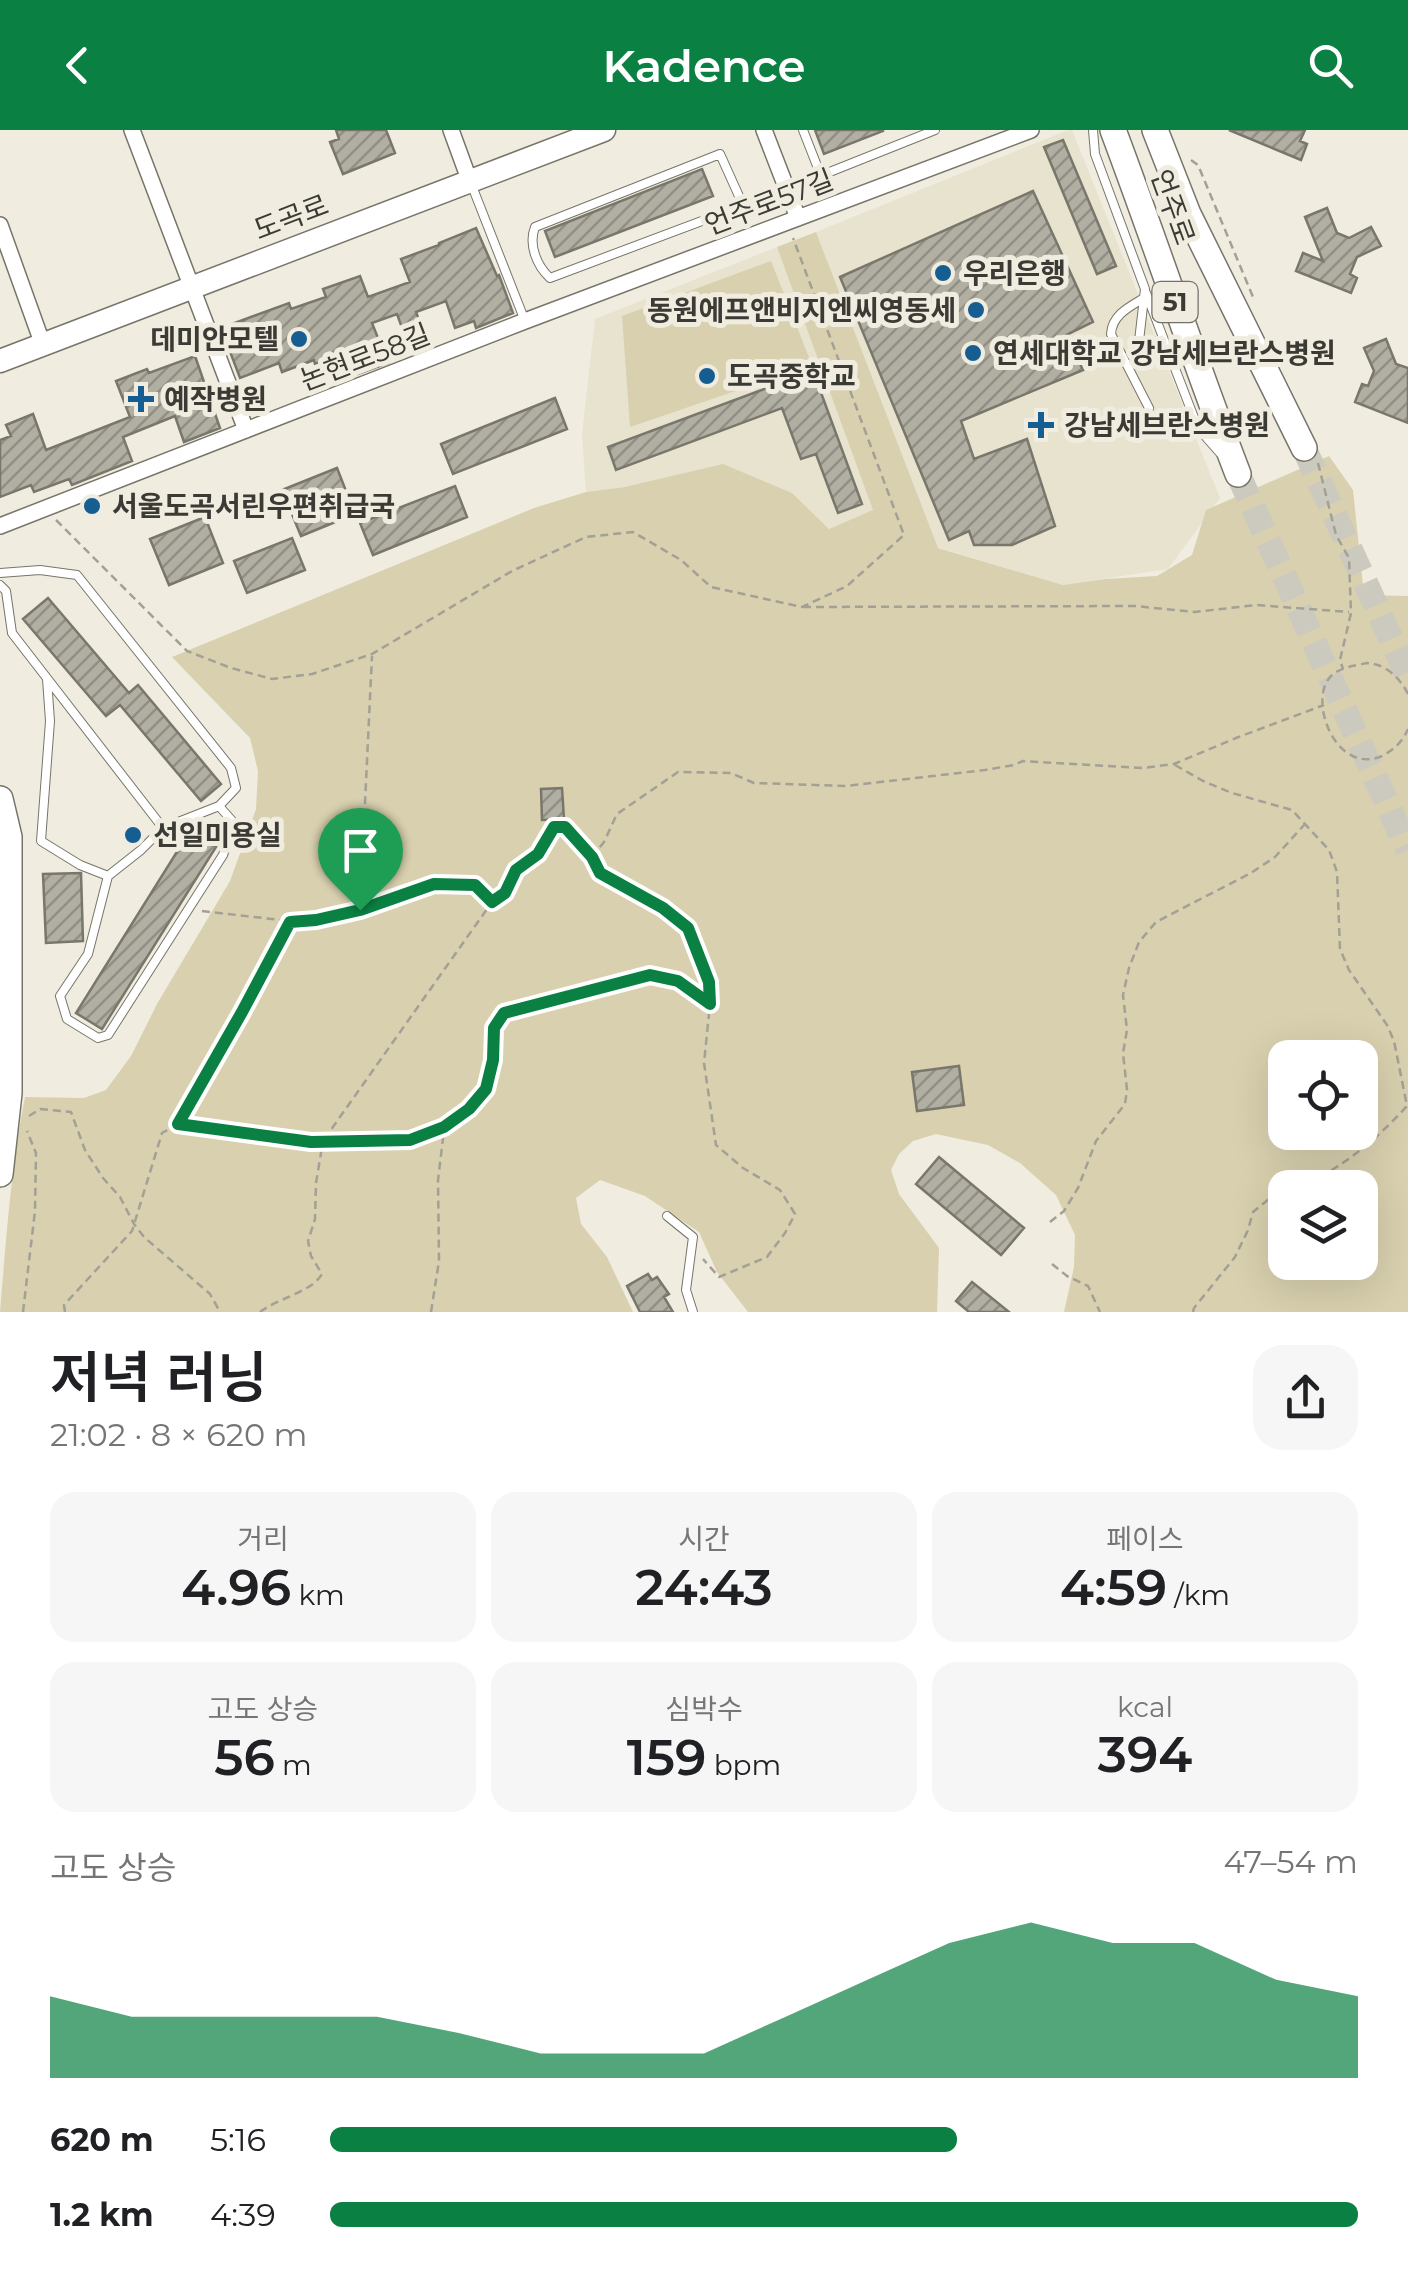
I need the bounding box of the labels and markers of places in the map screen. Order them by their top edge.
place label: 우리은행 [963,256,1066,290]
marker: 우리은행 [932,262,954,284]
place label: 동원에프앤비지엔씨영동세 [647,293,956,327]
marker: 동원에프앤비지엔씨영동세 [965,299,987,321]
place label: 데미안모텔 [150,322,279,356]
marker: 데미안모텔 [288,328,310,350]
place label: 연세대학교 강남세브란스병원 [993,336,1336,370]
marker: 연세대학교 강남세브란스병원 [962,342,984,364]
place label: 도곡중학교 [727,359,856,393]
marker: 도곡중학교 [696,365,718,387]
place label: 예작병원 [164,382,267,416]
marker: 예작병원 [128,386,154,412]
place label: 강남세브란스병원 [1064,408,1270,442]
marker: 강남세브란스병원 [1028,412,1054,438]
place label: 서울도곡서린우편취급국 [112,489,395,523]
marker: 서울도곡서린우편취급국 [81,495,103,517]
pin [318,808,403,911]
place label: 선일미용실 [153,818,282,852]
marker: 선일미용실 [122,824,144,846]

